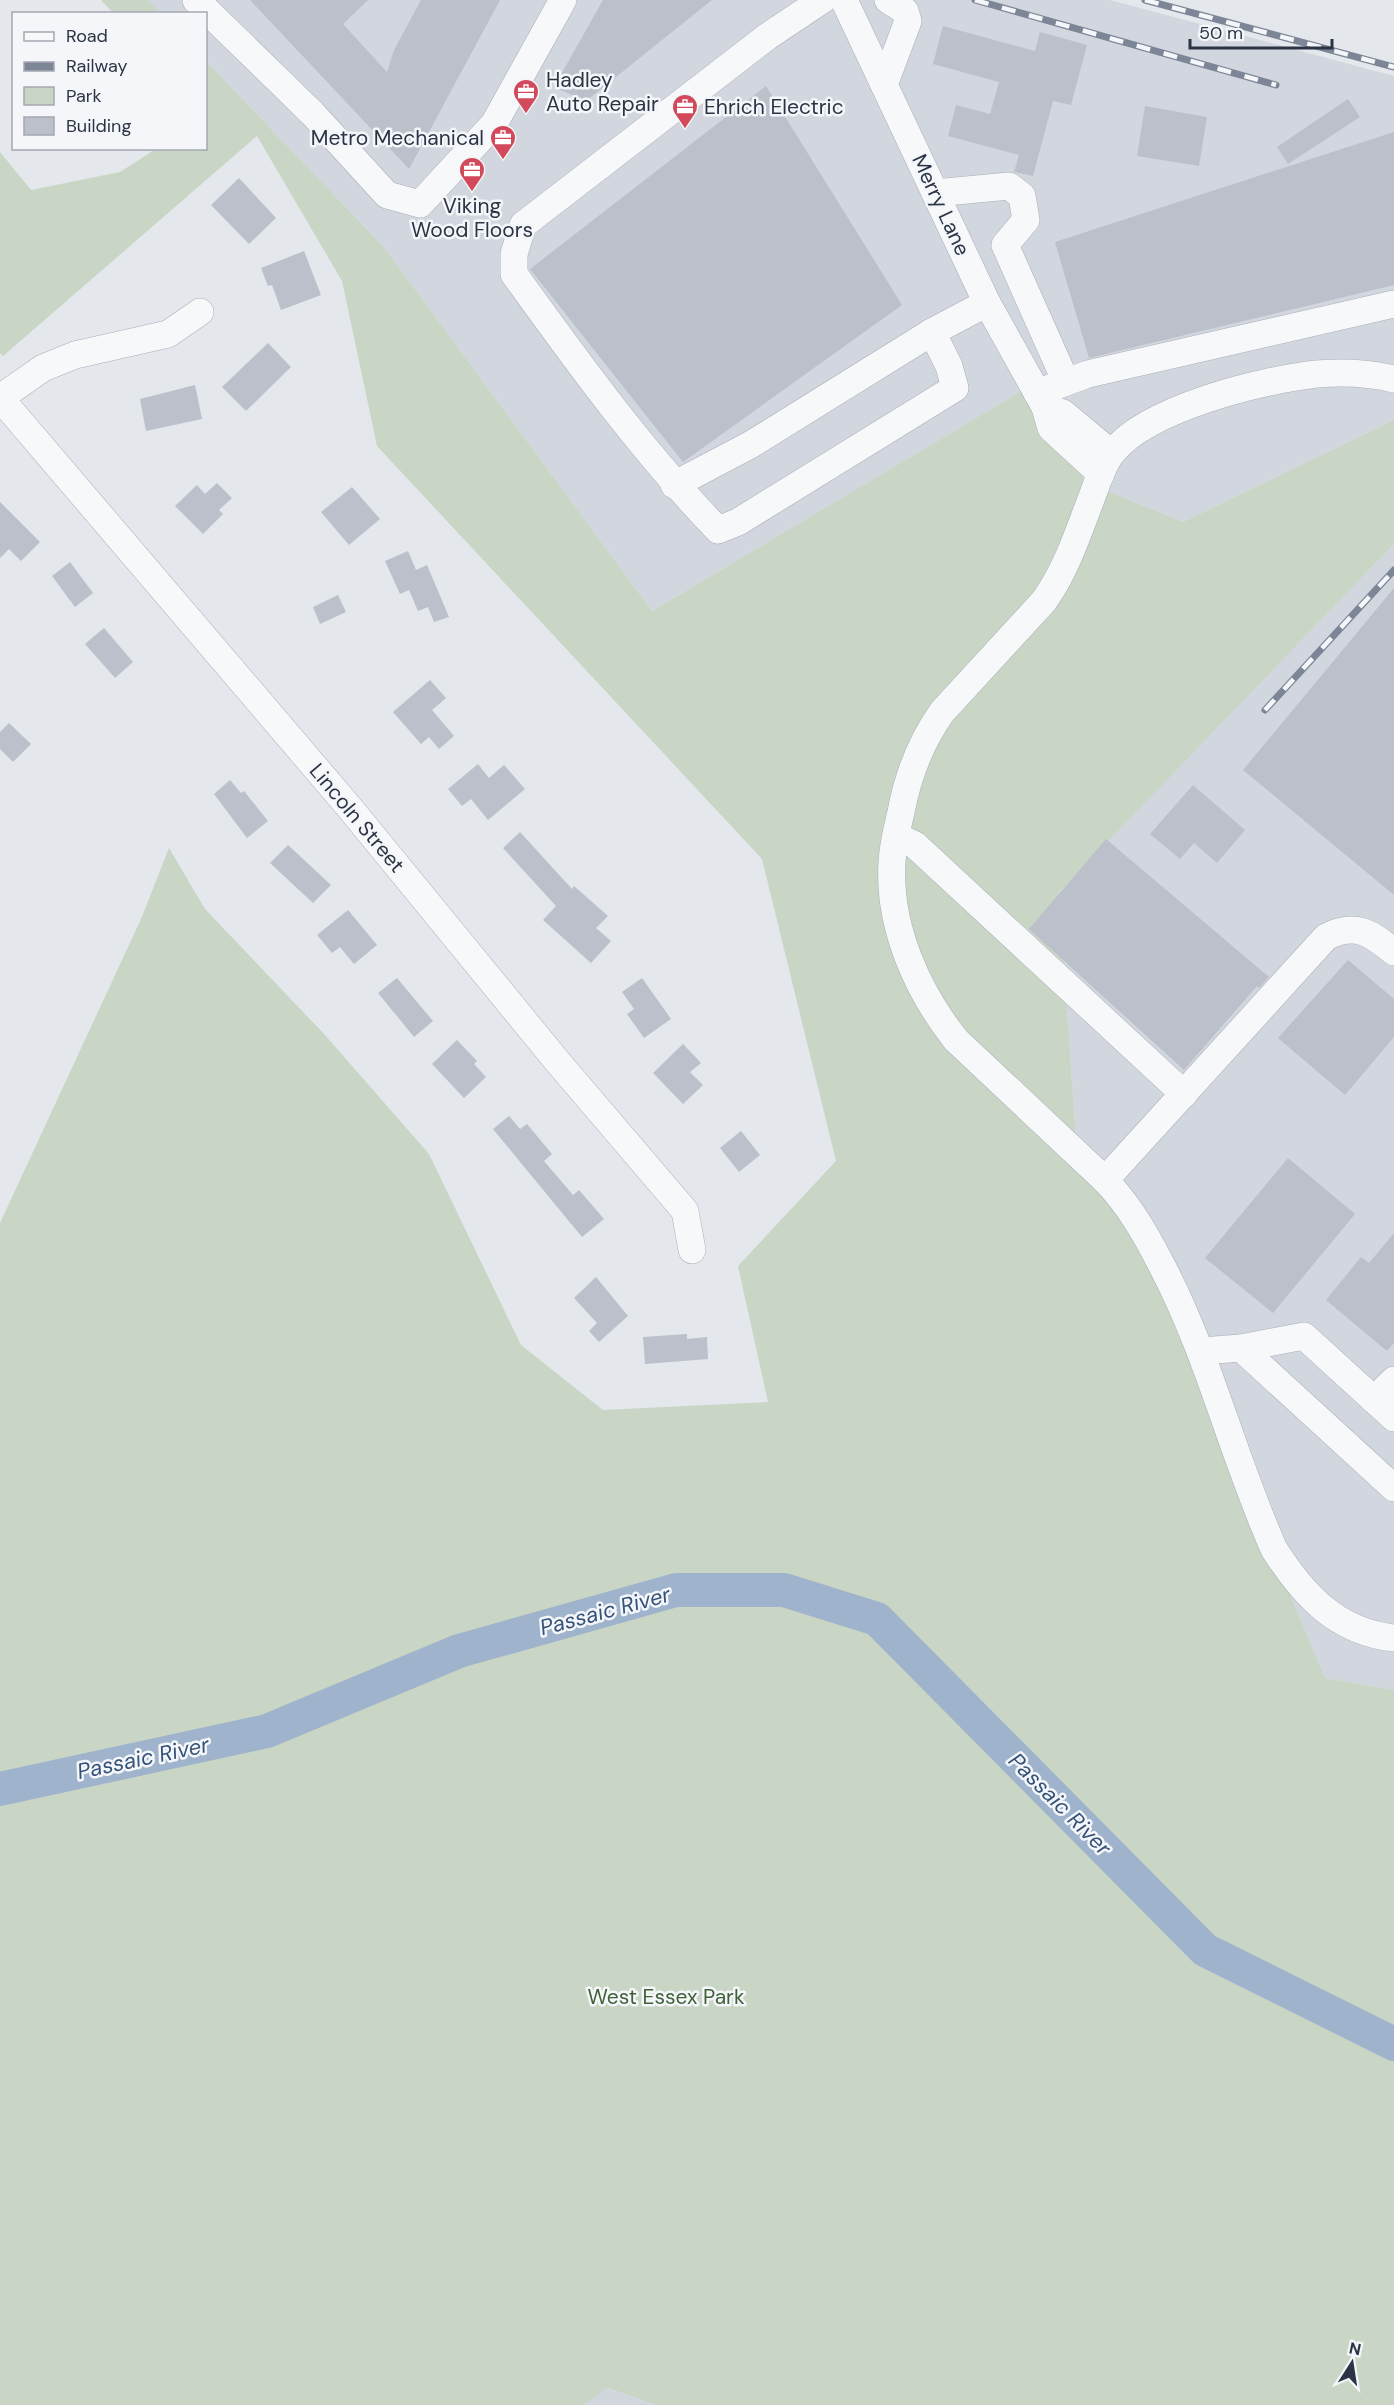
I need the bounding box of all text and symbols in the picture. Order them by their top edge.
legend [12,12,207,150]
scale bar [1190,12,1332,50]
text: 50 m [1199,21,1243,45]
text: Road [66,24,108,48]
text: Railway [66,54,128,78]
place label: Hadley Auto Repair [546,66,659,118]
office icon: Hadley Auto Repair [511,77,541,115]
text: Park [66,84,102,108]
office icon: Ehrich Electric [670,92,700,130]
place label: Ehrich Electric [704,93,844,121]
text: Building [66,114,131,138]
office icon: Metro Mechanical [488,123,518,161]
place label: Metro Mechanical [311,124,484,152]
street label: Merry Lane [905,150,977,260]
office icon: Viking Wood Floors [457,155,487,193]
place label: Viking Wood Floors [411,192,533,244]
street label: Lincoln Street [303,757,411,879]
water label: Passaic River [536,1579,674,1642]
water label: Passaic River [74,1730,212,1786]
water label: Passaic River [1002,1746,1118,1862]
park label: West Essex Park [588,1983,745,2011]
north arrow [1322,2333,1382,2393]
text: N [1347,2337,1363,2360]

